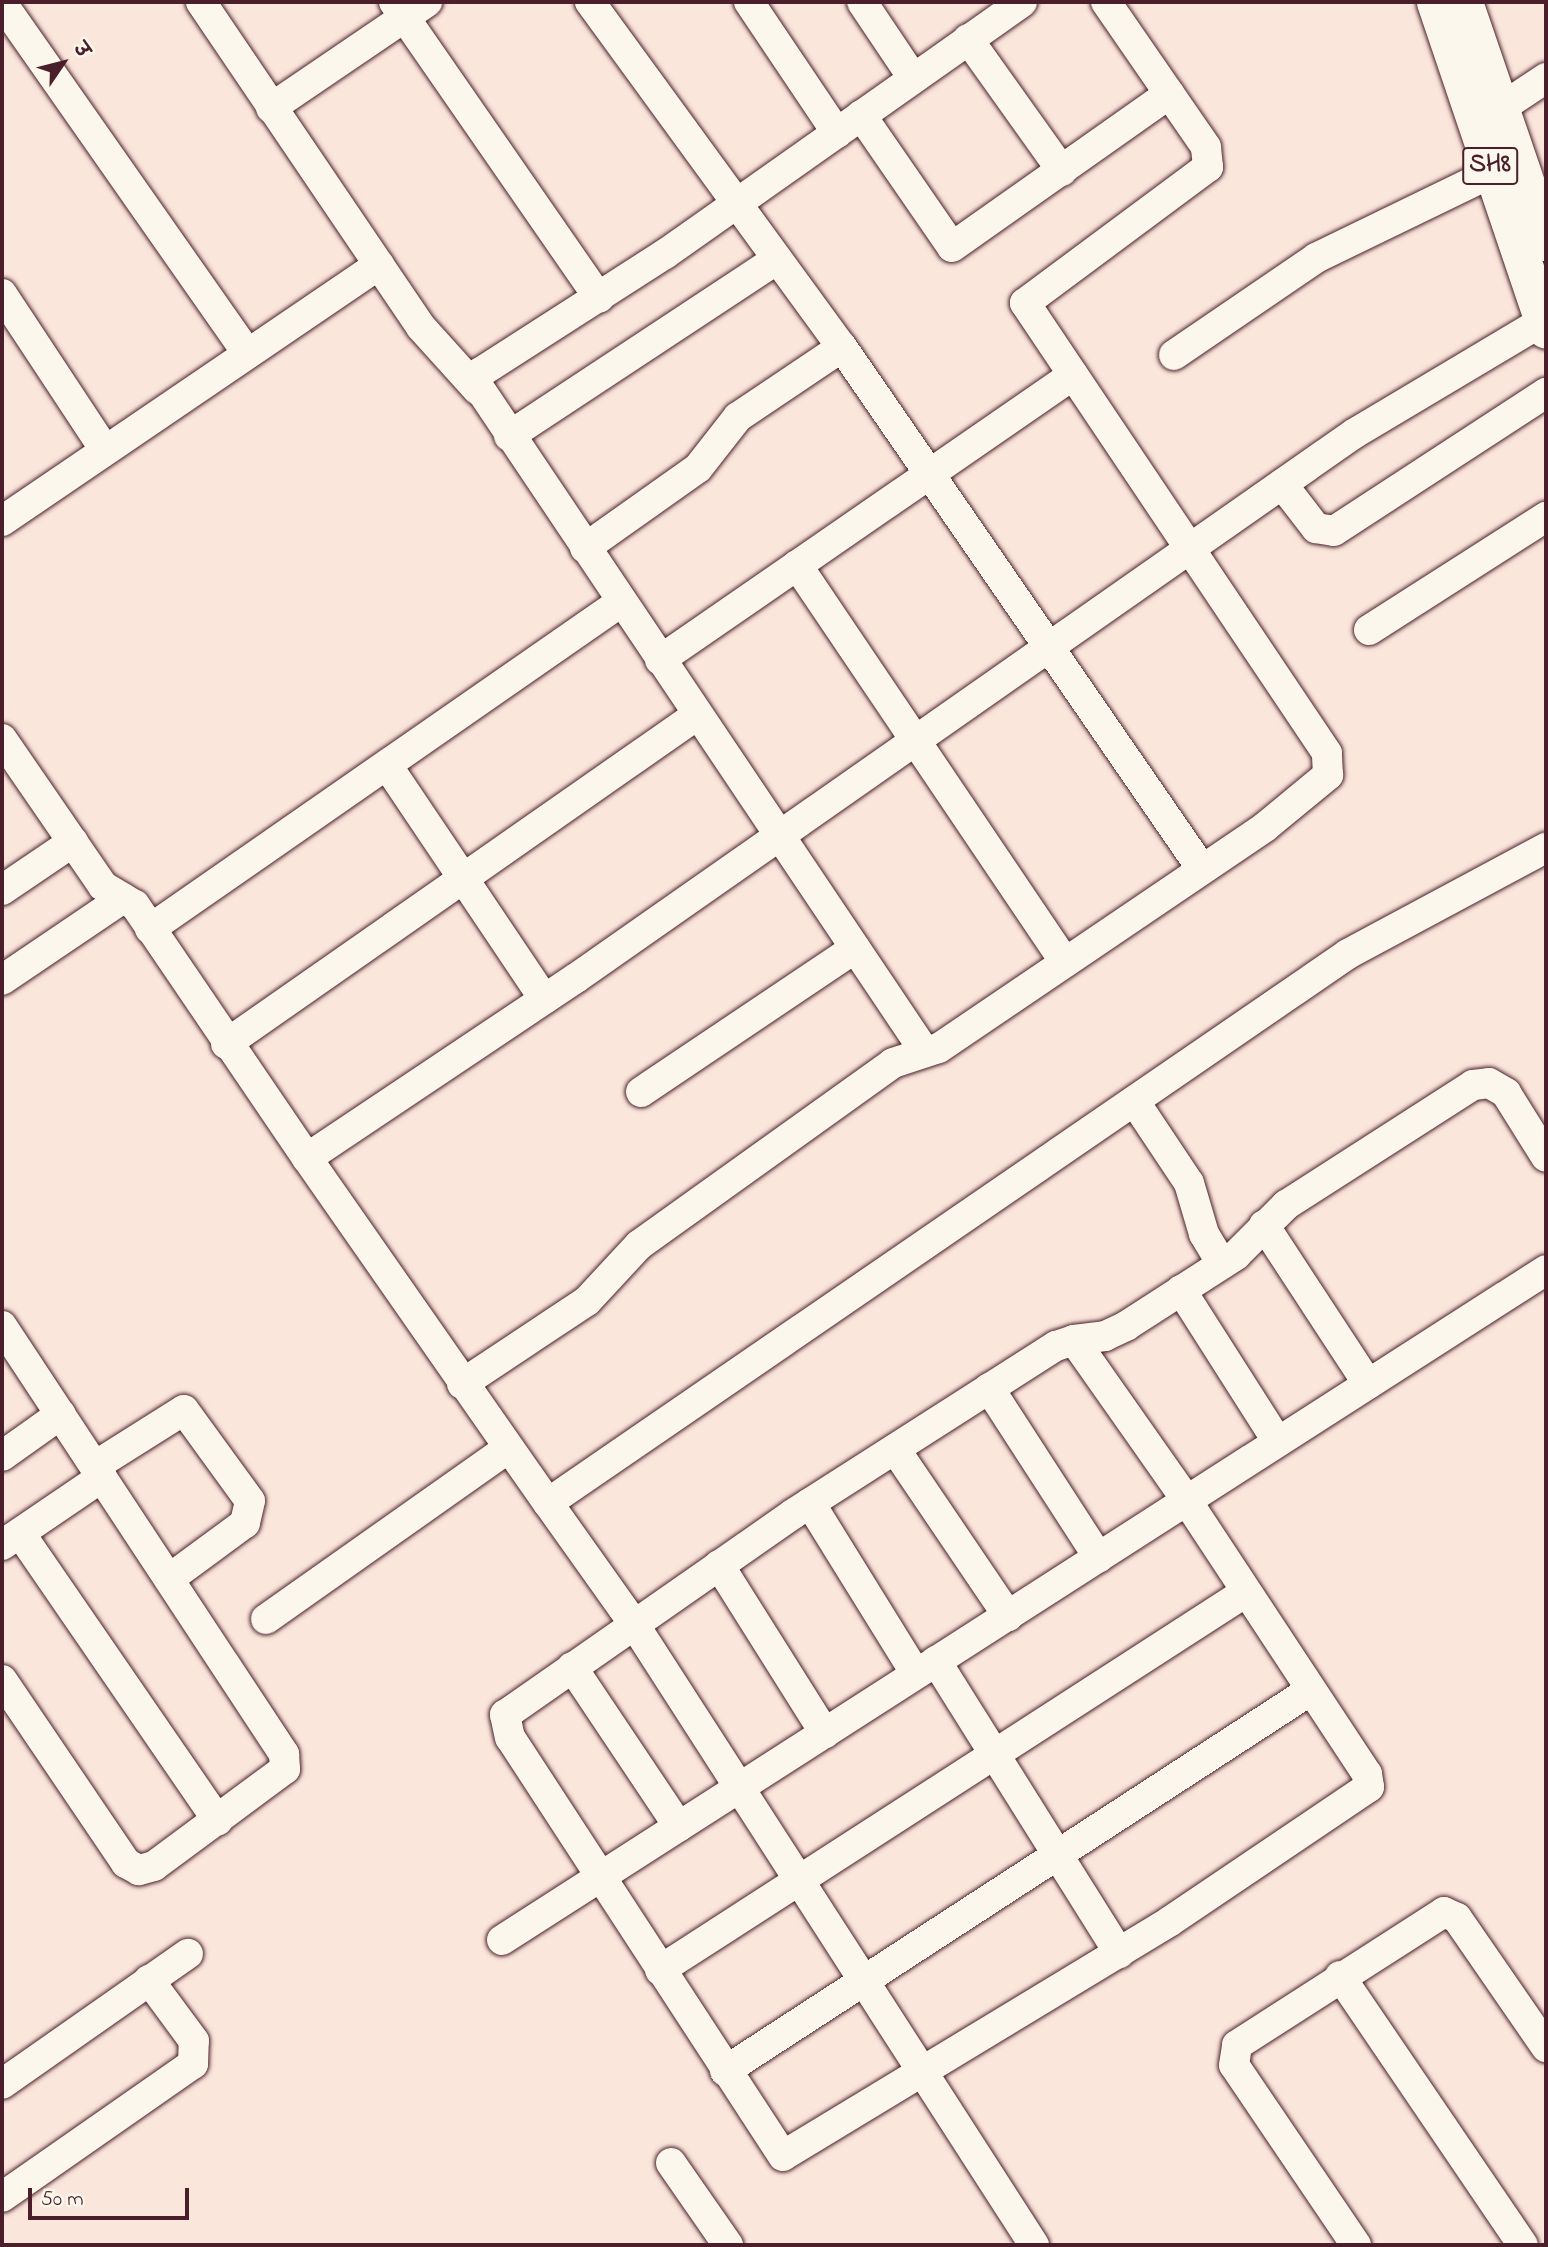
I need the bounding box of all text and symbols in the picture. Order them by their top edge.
north arrow [28,28,98,98]
text: उ [66,38,95,64]
road number: SH8 [1462,144,1518,188]
scale bar [32,2174,192,2218]
text: 50 m [41,2185,84,2215]

